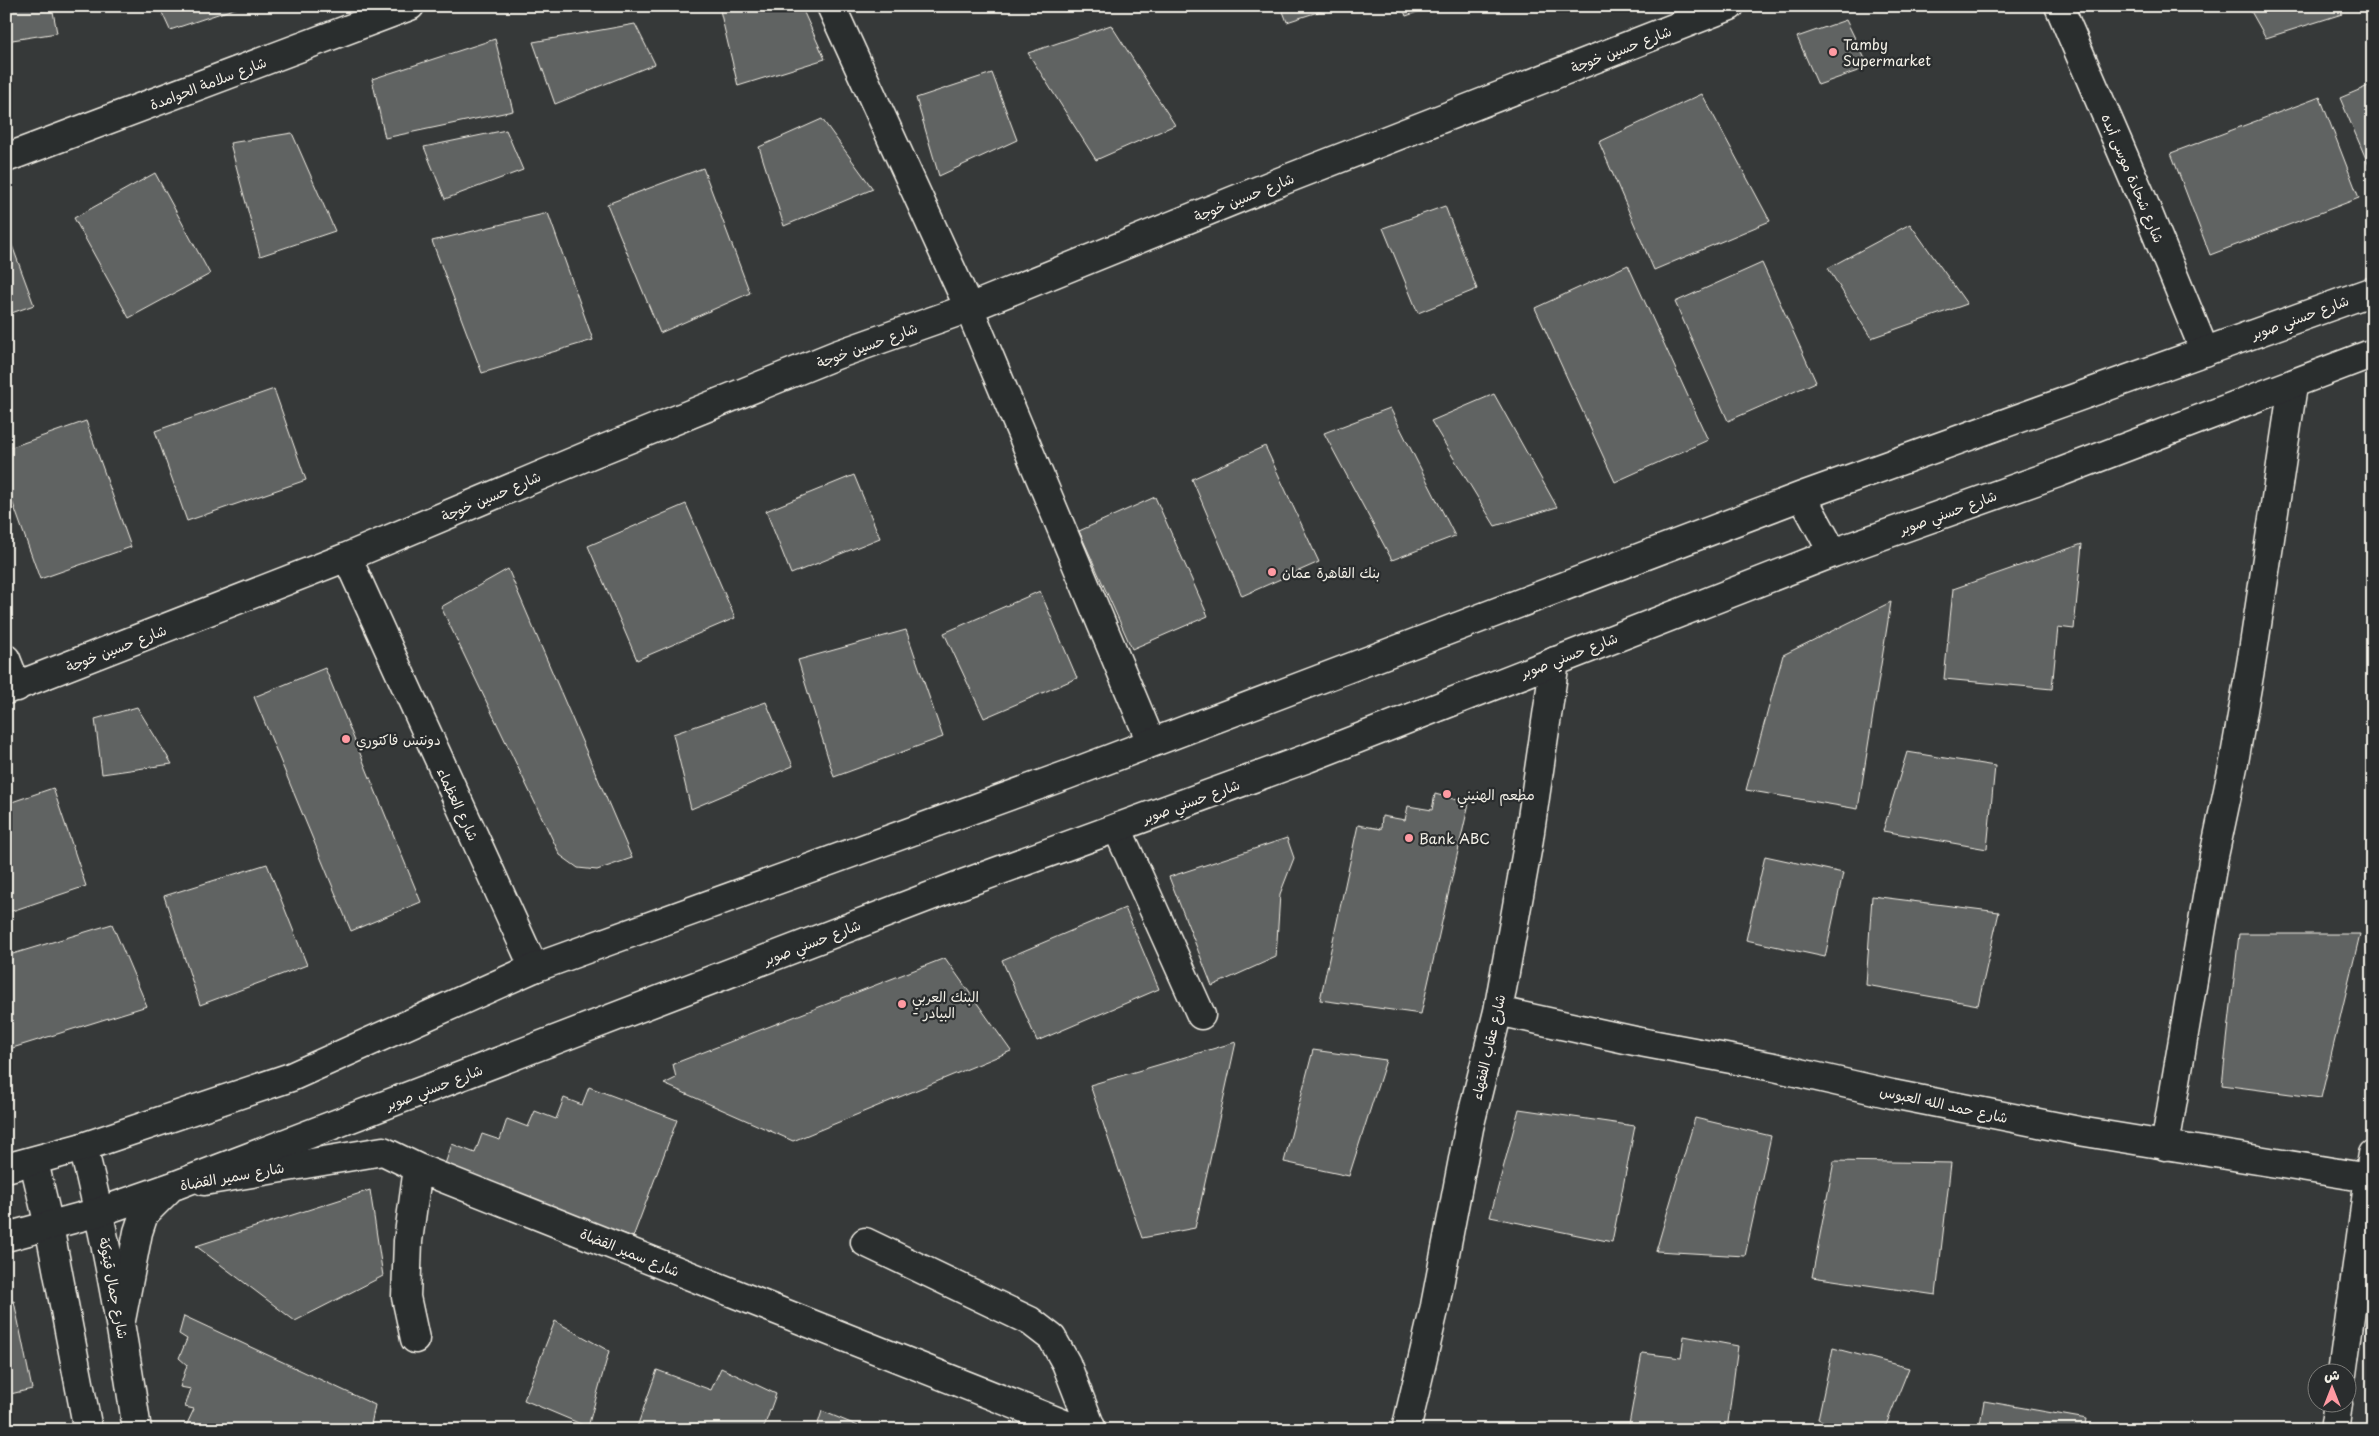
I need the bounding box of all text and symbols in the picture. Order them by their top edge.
street label: شارع حسين خوجة [1568,20,1674,78]
place label: Tamby Supermarket [1843,34,1931,71]
marker: Tamby Supermarket [1827,46,1839,58]
street label: شارع سلامة الحوامدة [147,51,269,115]
street label: شارع شحادة موسى أبده [2096,110,2170,246]
street label: شارع حسين خوجة [1191,167,1297,227]
street label: شارع حسني صوبر [2247,290,2353,348]
street label: شارع حسين خوجة [814,317,920,373]
street label: شارع حسين خوجة [438,466,544,526]
street label: شارع حسني صوبر [1895,485,2001,543]
place label: بنك القاهرة عمان [1282,562,1380,583]
marker: بنك القاهرة عمان [1266,566,1278,578]
street label: شارع حسين خوجة [63,619,169,677]
street label: شارع حسني صوبر [1517,627,1622,686]
place label: دونتس فاكتوري [356,729,441,751]
marker: دونتس فاكتوري [340,733,352,745]
street label: شارع العظماء [432,764,484,844]
street label: شارع حسني صوبر [1138,774,1244,832]
place label: مطعم الهنيني [1457,784,1535,808]
marker: مطعم الهنيني [1441,788,1453,800]
place label: Bank ABC [1419,828,1490,849]
marker: Bank ABC [1403,832,1415,844]
street label: شارع حسني صوبر [760,914,865,973]
place label: البنك العربي - البيادر [912,986,979,1023]
street label: شارع عقاب الفقهاء [1466,992,1510,1102]
marker: البنك العربي - البيادر [896,998,908,1010]
street label: شارع حسني صوبر [382,1059,487,1118]
street label: شارع حمد الله العبوس [1878,1080,2010,1128]
street label: شارع سمير القضاة [178,1156,286,1196]
street label: شارع سمير القضاة [577,1222,683,1282]
street label: شارع جمال قيتوكة [94,1236,134,1340]
north arrow [2306,1364,2356,1414]
text: ش [2324,1364,2340,1385]

